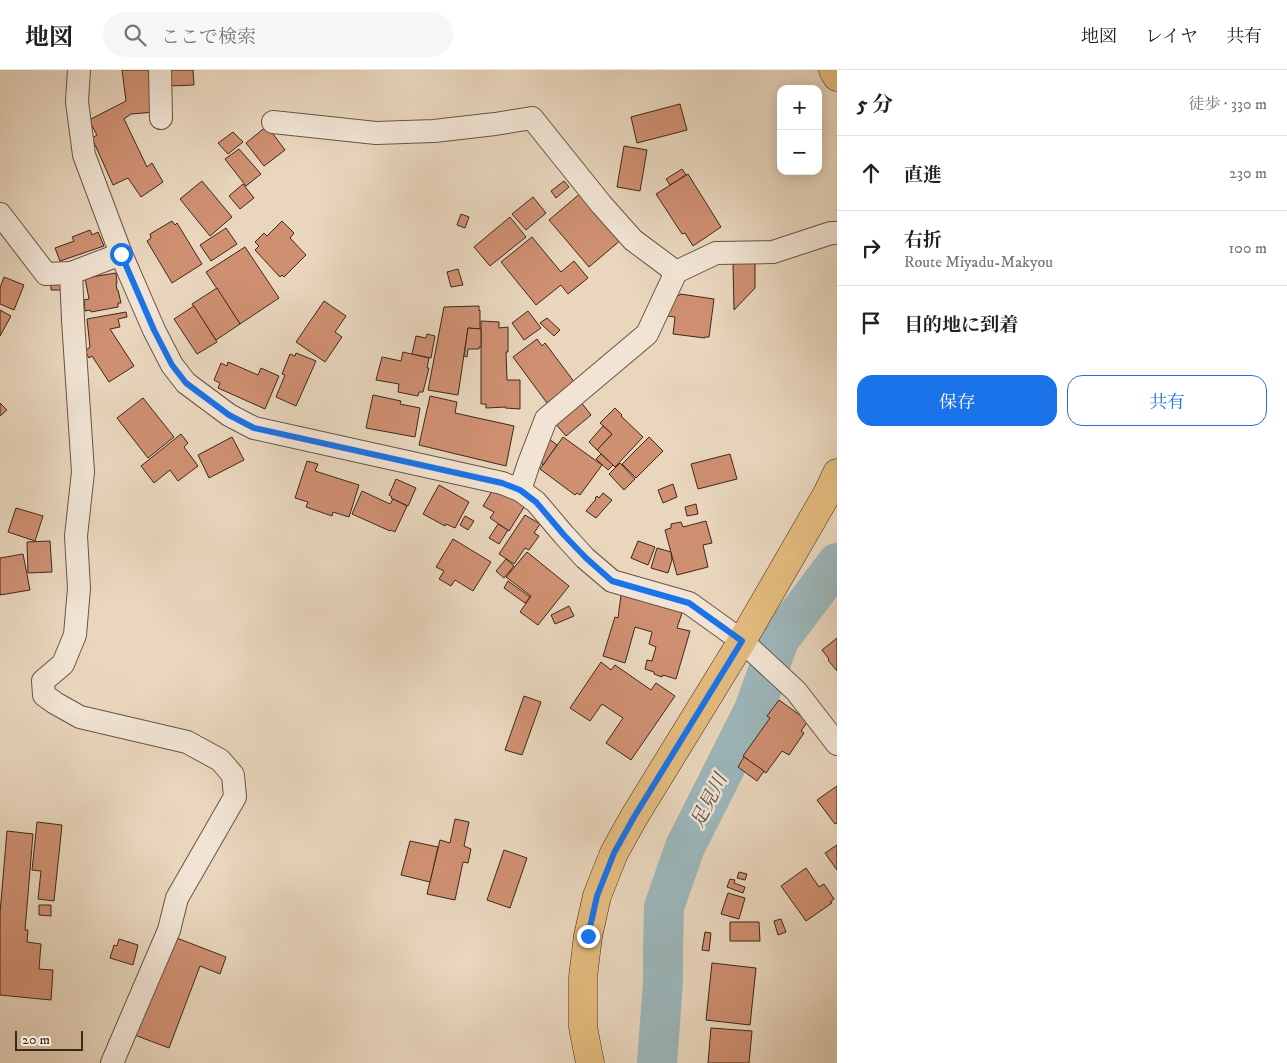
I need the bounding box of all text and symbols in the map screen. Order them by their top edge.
search box [103,12,453,57]
icon: search [121,21,149,49]
text: 地図 [25,23,73,53]
text: ここで検索 [161,26,256,49]
text: 地図 [1081,26,1117,48]
text: レイヤ [1145,26,1198,48]
text: 共有 [1226,26,1262,48]
map controls [777,85,822,175]
button: + [777,85,822,130]
text: 5 分 [857,92,893,118]
text: 徒歩 · 330 m [1188,94,1267,114]
button: − [777,130,822,175]
icon: ahead [857,159,885,187]
text: 230 m [1229,163,1267,183]
text: 直進 [904,164,942,187]
text: 右折 [904,229,942,252]
icon: right [857,234,885,262]
text: 100 m [1229,238,1267,258]
route start [110,243,133,266]
text: Route Miyadu-Makyou [904,252,1053,272]
icon: arrive [857,309,885,337]
text: 目的地に到着 [904,314,1018,337]
button: 保存 [857,375,1057,426]
button: 共有 [1067,375,1267,426]
water label: 足見川 [686,768,733,831]
route end [577,925,600,948]
scale bar [15,1028,82,1051]
text: 20 m [22,1031,50,1049]

